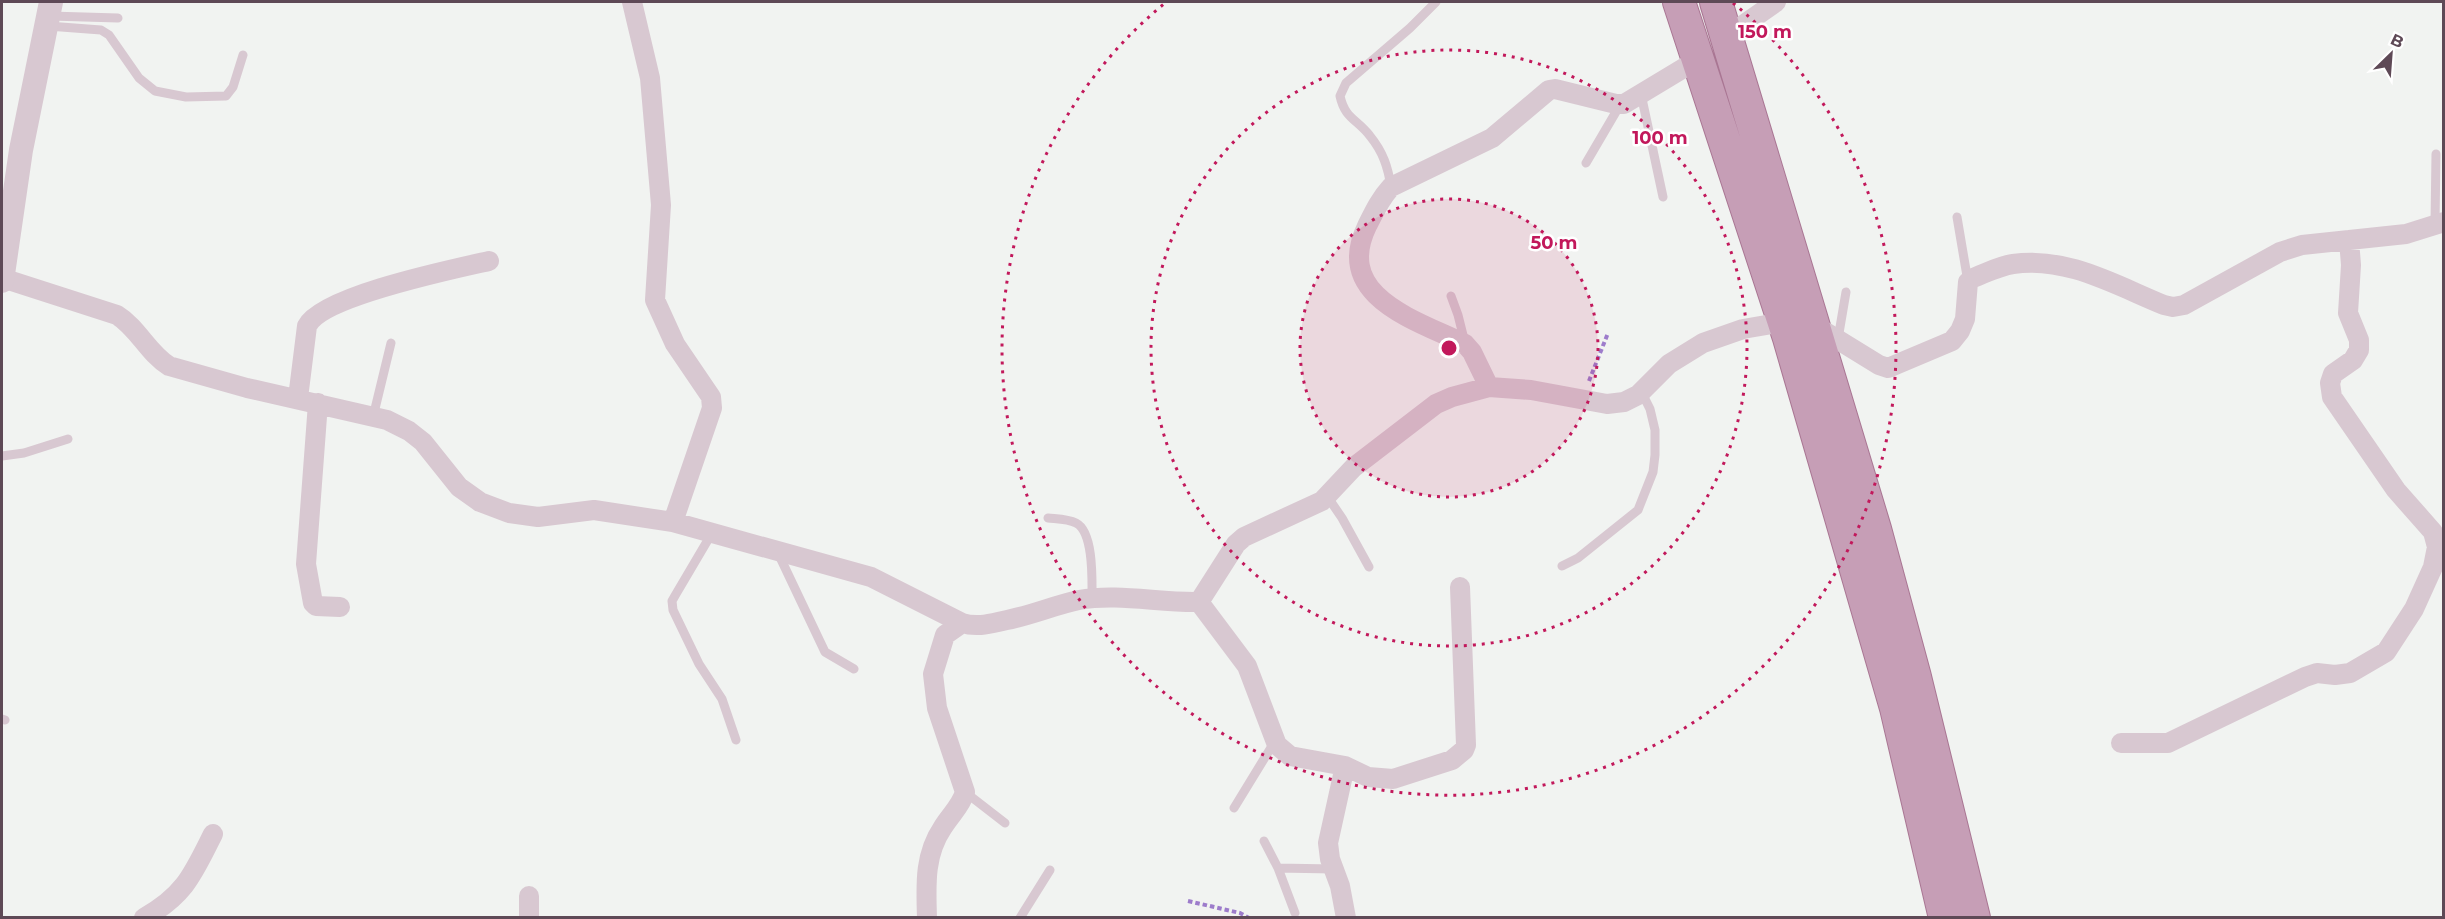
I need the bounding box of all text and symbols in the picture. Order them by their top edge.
text: 150 m [1738,21,1792,43]
north arrow [2361,24,2421,84]
text: B [2388,30,2407,52]
text: 100 m [1632,127,1688,149]
text: 50 m [1531,232,1577,254]
centre of rings [1439,338,1459,358]

